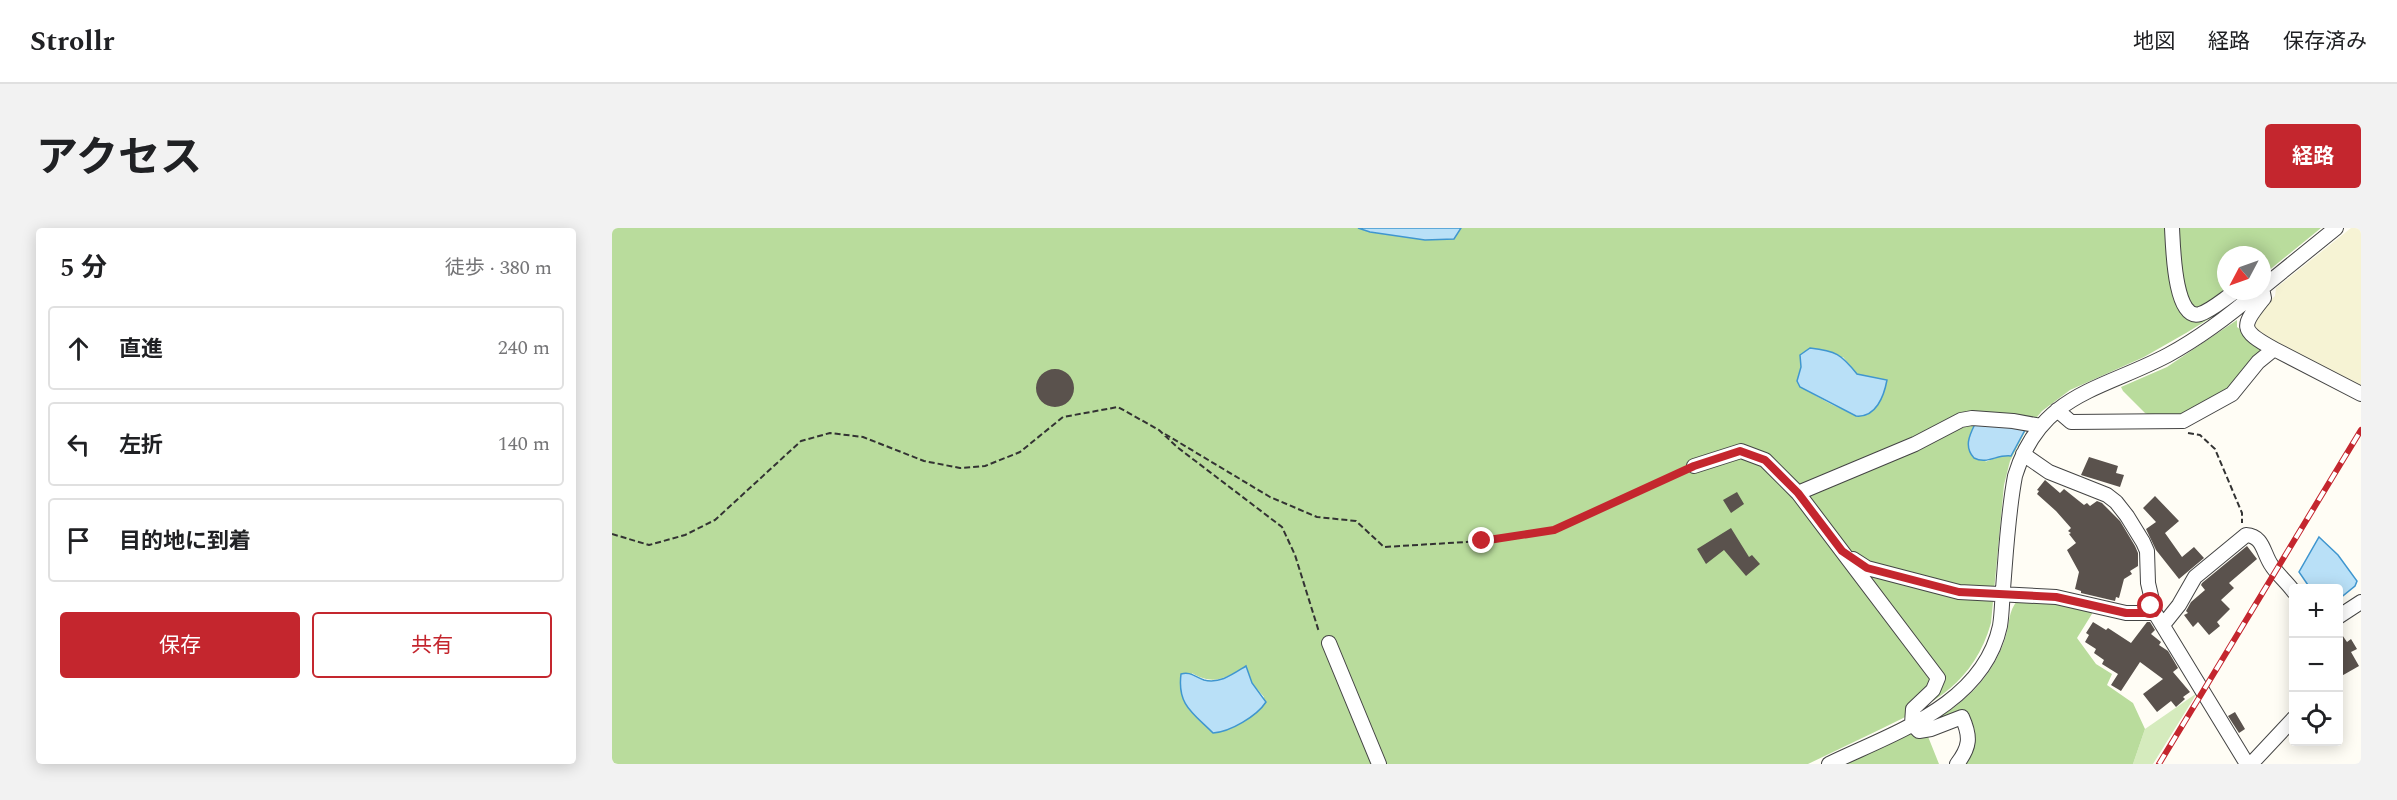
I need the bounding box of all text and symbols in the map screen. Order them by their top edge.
text: Strollr [30,20,114,63]
text: 地図 [2133,26,2175,58]
text: 経路 [2208,26,2250,58]
text: 保存済み [2283,26,2367,58]
button: 経路 [2265,124,2361,188]
text: アクセス [36,127,202,190]
north arrow [2217,246,2271,300]
text: 5 分 [60,248,107,288]
text: 徒歩 · 380 m [445,253,552,283]
icon: ahead [62,332,95,365]
text: 直進 [119,333,163,366]
text: 240 m [498,333,550,363]
icon: left [62,428,95,461]
text: 左折 [119,429,163,462]
text: 140 m [498,429,550,459]
icon: arrive [62,524,95,557]
text: 目的地に到着 [119,525,251,558]
route end [1468,527,1494,553]
map controls [2289,584,2343,746]
button: + [2289,584,2343,638]
route start [2137,592,2163,618]
button: 保存 [60,612,300,678]
button: 共有 [312,612,552,678]
button: − [2289,638,2343,692]
button: locate [2289,692,2343,746]

